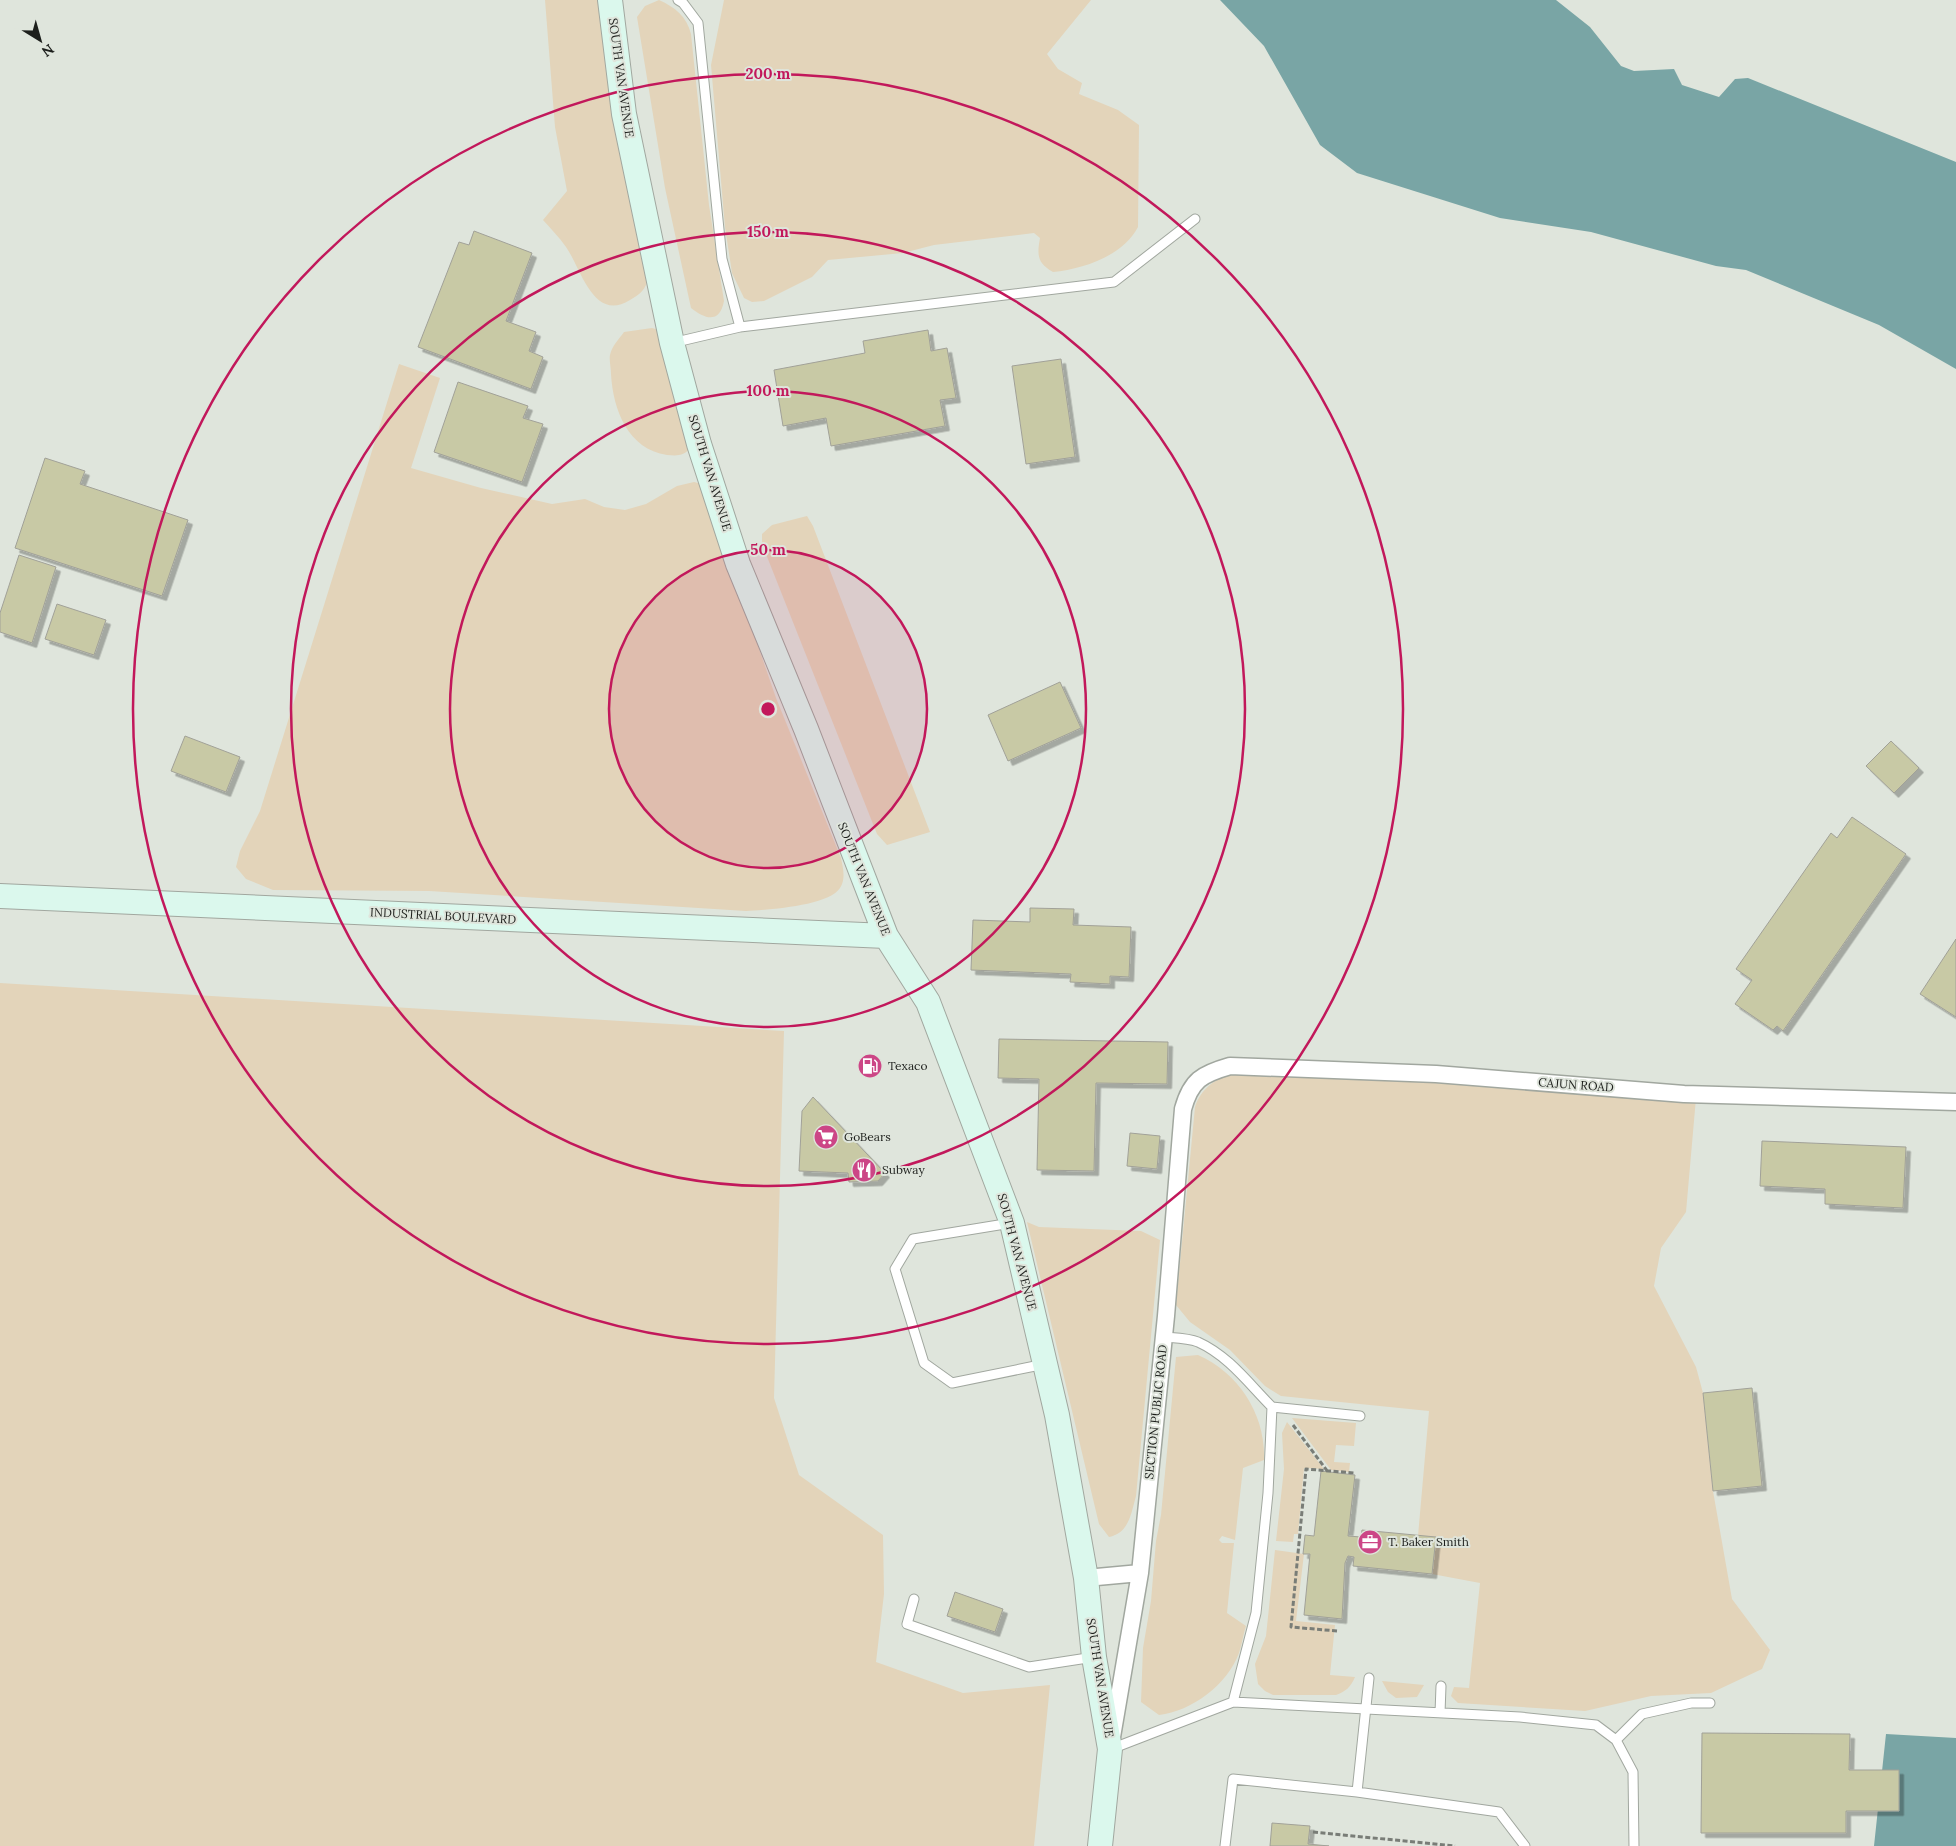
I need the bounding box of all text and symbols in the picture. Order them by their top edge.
north arrow [15,15,65,65]
street label: SOUTH VAN AVENUE [606,17,637,139]
text: N [38,40,58,61]
text: 200 m [746,64,791,83]
text: 150 m [747,222,789,241]
text: 100 m [747,381,790,400]
street label: SOUTH VAN AVENUE [686,413,735,533]
text: 50 m [750,540,786,559]
centre of rings [759,700,777,718]
street label: SOUTH VAN AVENUE [835,820,894,938]
street label: INDUSTRIAL BOULEVARD [370,904,517,927]
fuel station icon: Texaco [857,1053,883,1079]
place label: Texaco [888,1058,927,1073]
street label: CAJUN ROAD [1538,1074,1614,1095]
supermarket icon: GoBears [813,1124,839,1150]
place label: GoBears [844,1129,891,1144]
restaurant icon: Subway [851,1157,877,1183]
place label: Subway [882,1162,925,1177]
street label: SOUTH VAN AVENUE [995,1192,1040,1312]
street label: SECTION PUBLIC ROAD [1141,1344,1170,1480]
office icon: T. Baker Smith [1357,1529,1383,1555]
place label: T. Baker Smith [1388,1534,1469,1549]
street label: SOUTH VAN AVENUE [1084,1617,1117,1739]

